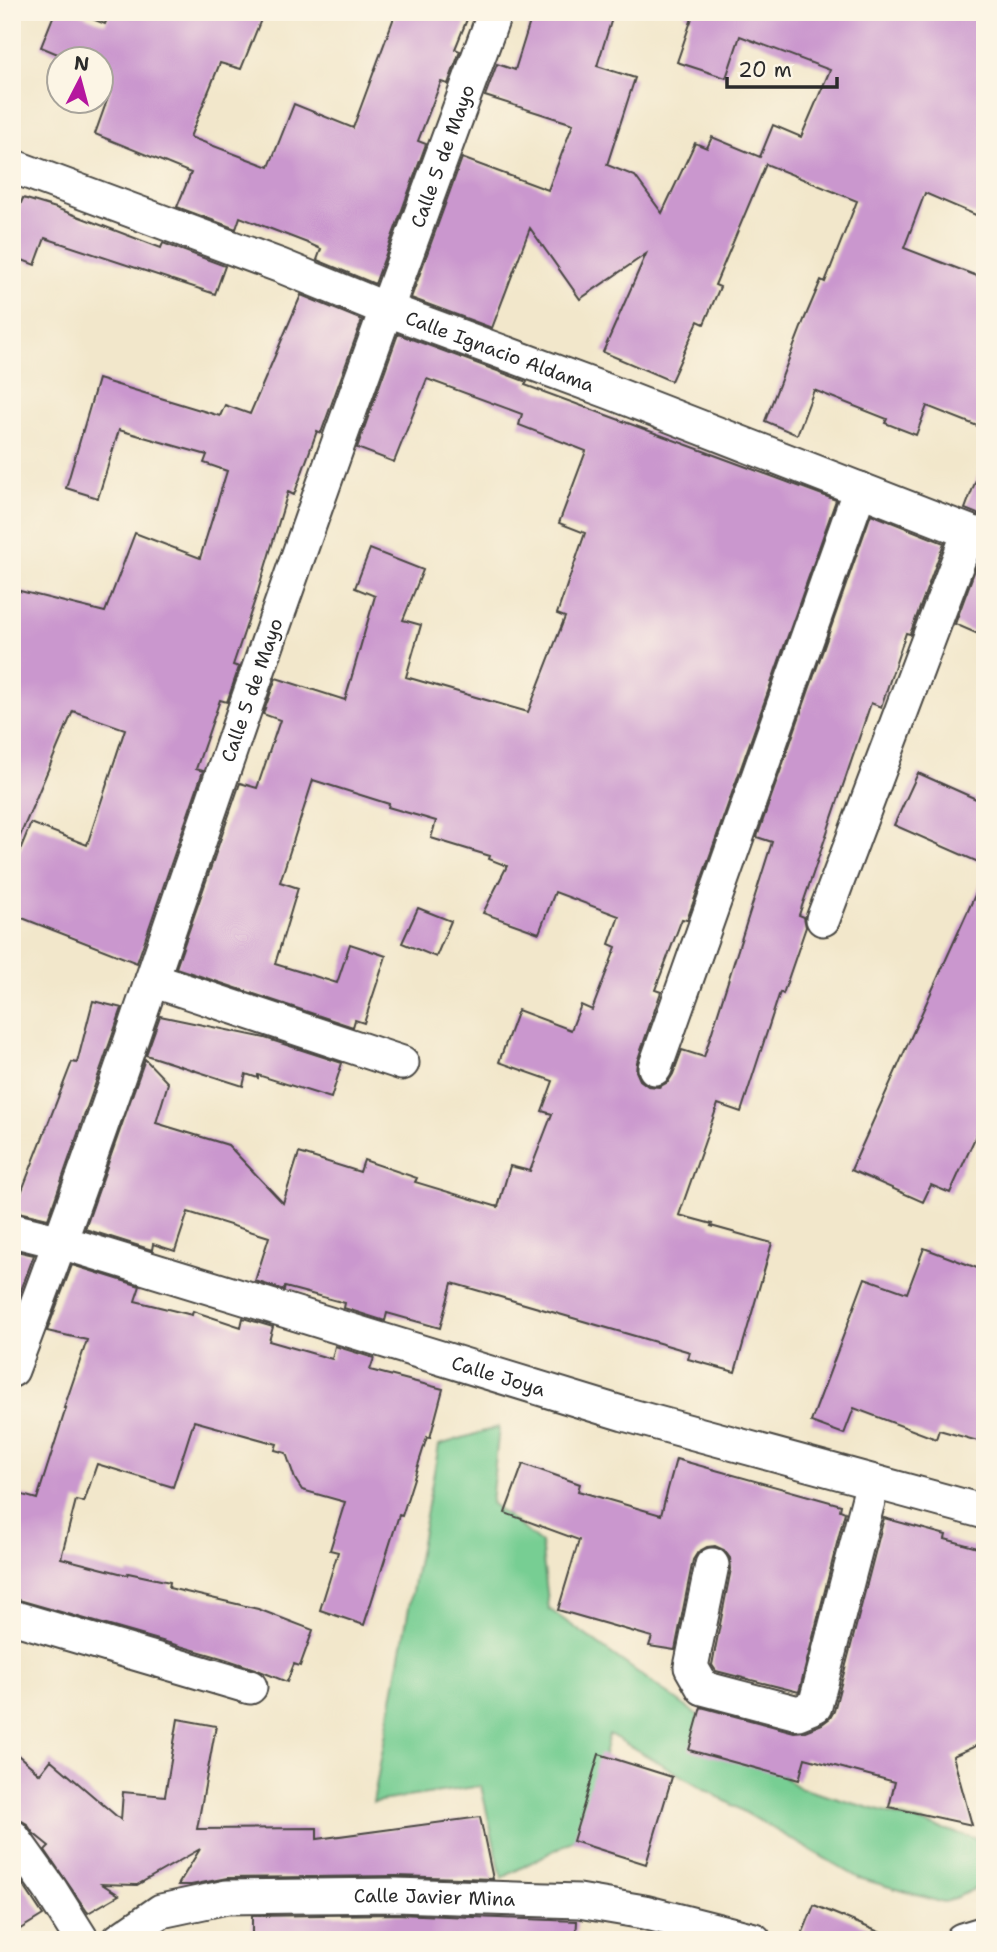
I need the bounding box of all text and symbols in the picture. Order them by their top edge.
north arrow [46,46,116,116]
scale bar [727,46,838,90]
text: N [73,50,91,77]
text: 20 m [738,56,792,84]
street label: Calle 5 de Mayo [404,81,480,231]
street label: Calle Ignacio Aldama [402,305,598,398]
street label: Calle 5 de Mayo [215,615,288,765]
street label: Calle Joya [449,1350,549,1402]
street label: Calle Javier Mina [353,1882,516,1911]

